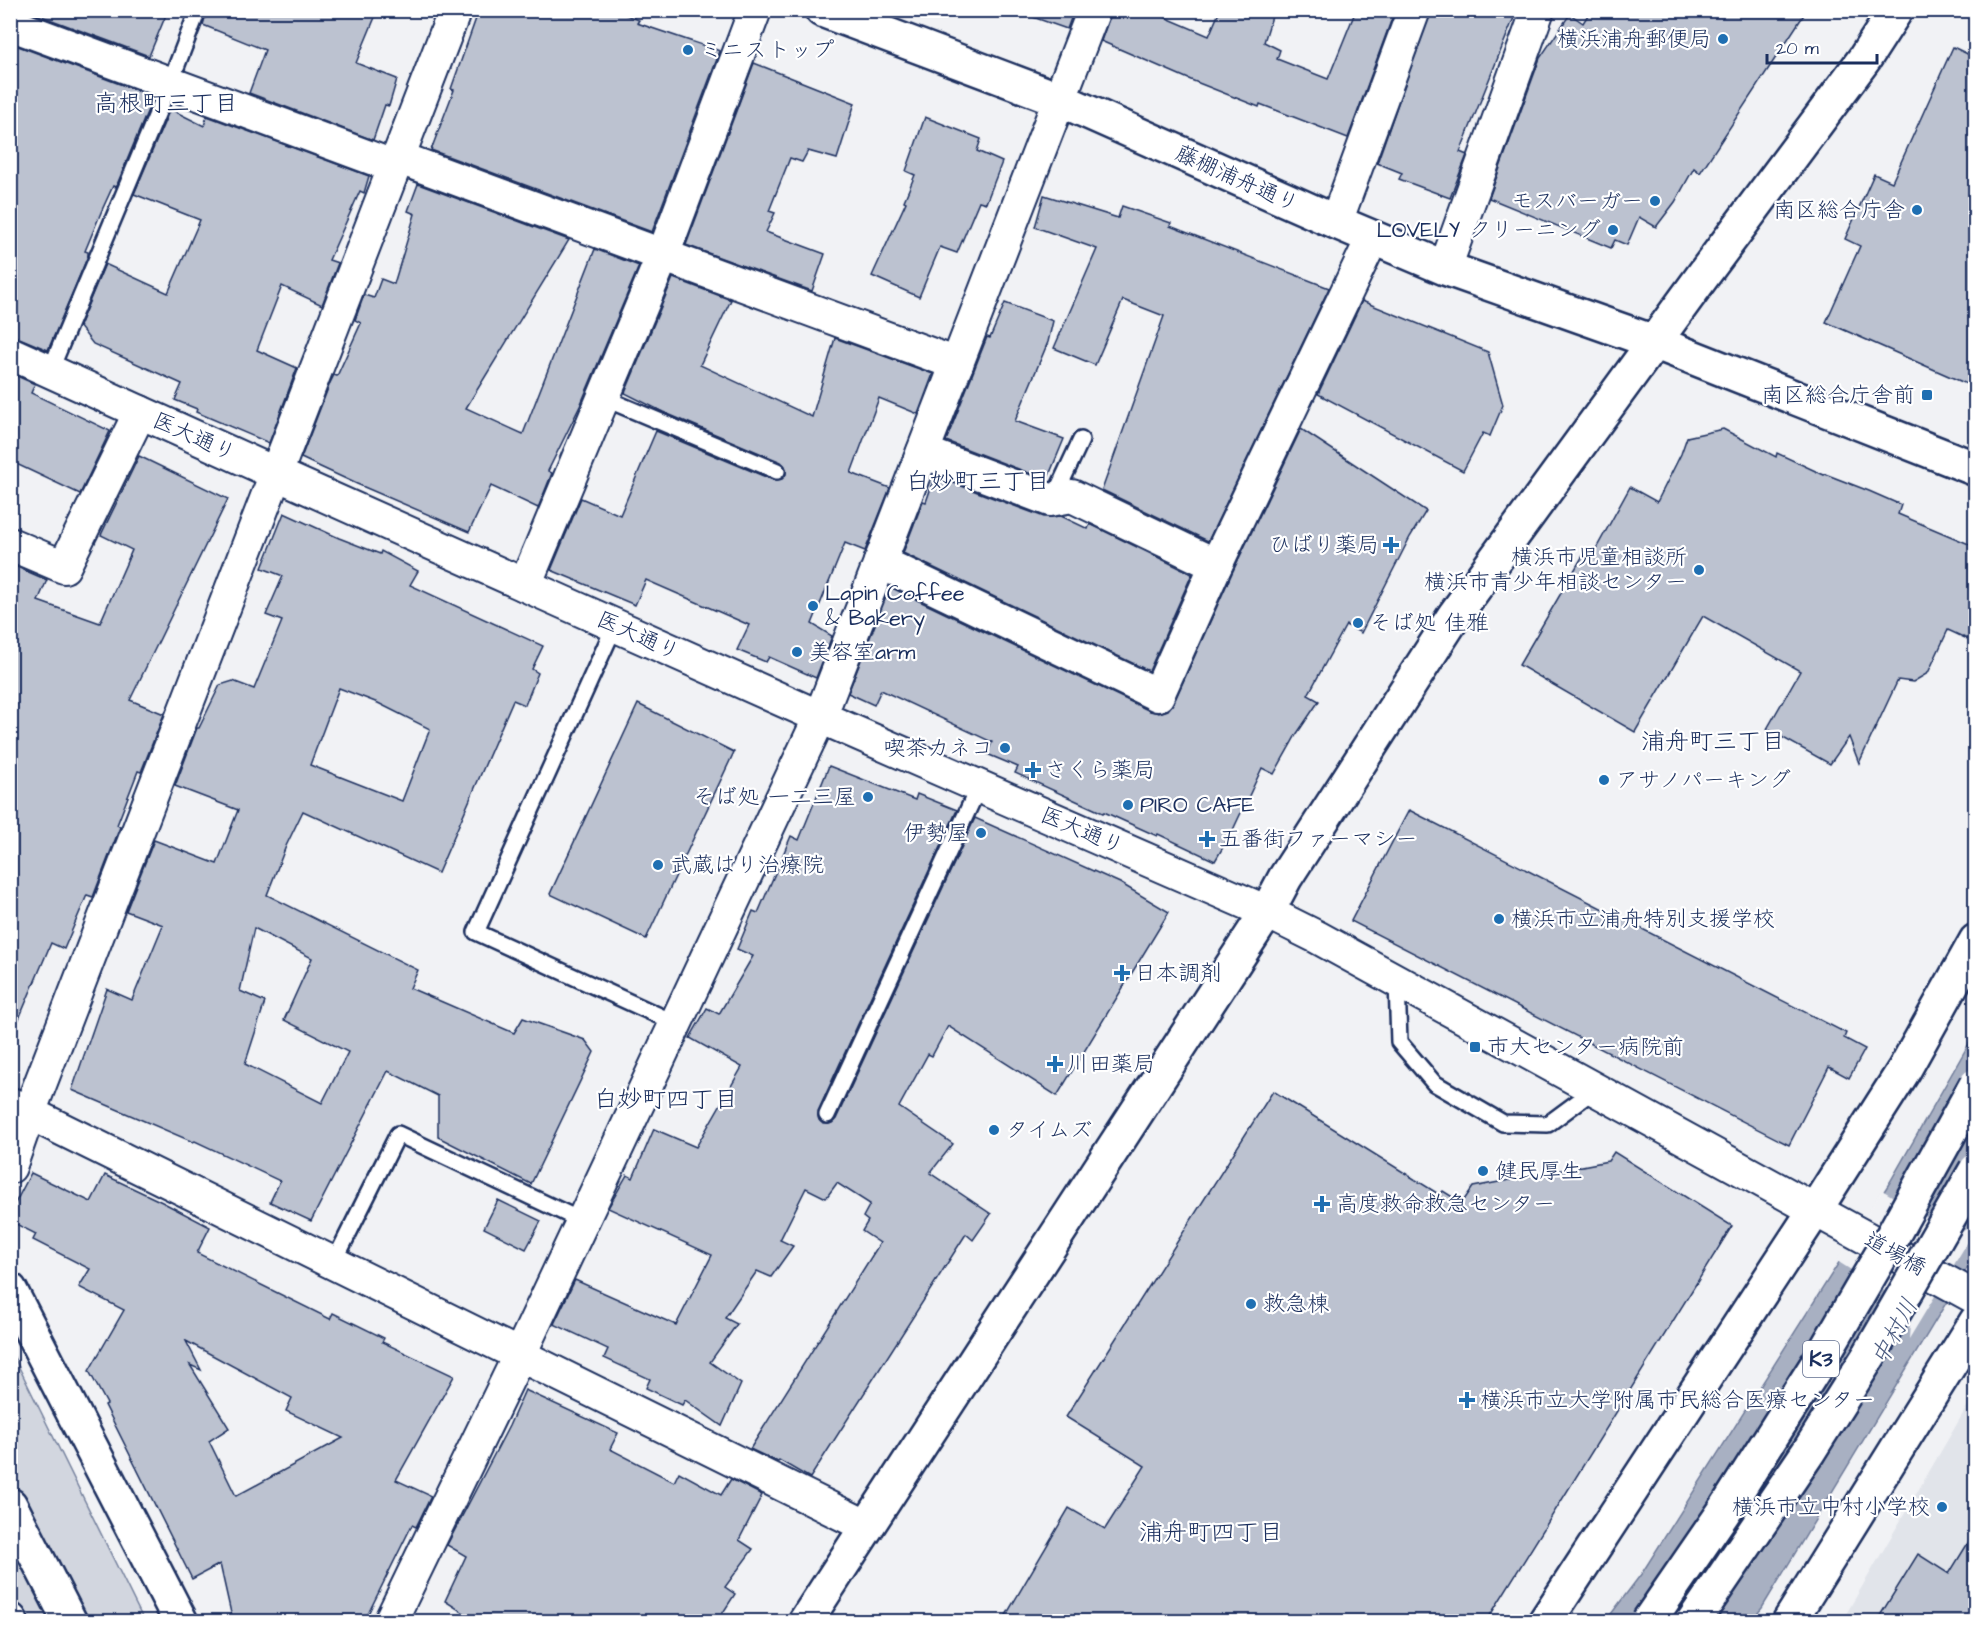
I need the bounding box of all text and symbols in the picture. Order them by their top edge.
place label: 横浜浦舟郵便局 [1557,24,1711,55]
scale bar [1767,27,1876,65]
marker: 横浜浦舟郵便局 [1716,32,1730,46]
place label: ミニストップ [700,35,834,66]
text: 20 m [1776,36,1819,61]
marker: ミニストップ [681,43,695,57]
district label: 高根町三丁目 [94,87,238,121]
street label: 藤棚浦舟通り [1170,138,1304,220]
place label: モスバーガー [1511,186,1643,217]
marker: モスバーガー [1648,194,1662,208]
place label: 南区総合庁舎 [1773,195,1905,226]
marker: 南区総合庁舎 [1910,203,1924,217]
place label: LOVELY クリーニング [1376,215,1601,246]
marker: LOVELY クリーニング [1606,223,1620,237]
place label: 南区総合庁舎前 [1761,380,1915,411]
marker: 南区総合庁舎前 [1920,388,1934,402]
street label: 医大通り [147,405,241,469]
district label: 白妙町三丁目 [906,465,1050,499]
place label: ひばり薬局 [1269,530,1379,561]
marker: ひばり薬局 [1384,538,1398,552]
place label: 横浜市児童相談所 横浜市青少年相談センター [1424,542,1687,598]
marker: 横浜市児童相談所 横浜市青少年相談センター [1692,563,1706,577]
place label: Lapin Coffee & Bakery [825,578,965,635]
marker: Lapin Coffee & Bakery [806,599,820,613]
street label: 医大通り [591,604,685,668]
place label: そば処 佳雅 [1370,608,1489,639]
marker: そば処 佳雅 [1351,616,1365,630]
place label: 美容室arm [809,637,915,668]
marker: 美容室arm [790,645,804,659]
district label: 浦舟町三丁目 [1641,725,1785,759]
place label: 喫茶カネコ [883,733,993,764]
marker: 喫茶カネコ [998,741,1012,755]
place label: さくら薬局 [1045,755,1155,786]
marker: さくら薬局 [1026,763,1040,777]
place label: アサノパーキング [1616,765,1791,796]
marker: アサノパーキング [1597,773,1611,787]
place label: そば処 一二三屋 [693,782,856,813]
marker: そば処 一二三屋 [861,790,875,804]
place label: PIRO CAFE [1140,790,1255,821]
marker: PIRO CAFE [1121,798,1135,812]
street label: 医大通り [1035,800,1129,862]
place label: 伊勢屋 [903,818,969,849]
place label: 五番街ファーマシー [1219,824,1417,855]
marker: 伊勢屋 [974,826,988,840]
marker: 五番街ファーマシー [1200,832,1214,846]
place label: 武蔵はり治療院 [670,850,824,881]
marker: 武蔵はり治療院 [651,858,665,872]
place label: 横浜市立浦舟特別支援学校 [1511,904,1775,935]
marker: 横浜市立浦舟特別支援学校 [1492,912,1506,926]
place label: 日本調剤 [1134,958,1222,989]
marker: 日本調剤 [1115,966,1129,980]
place label: 市大センター病院前 [1487,1032,1684,1063]
marker: 市大センター病院前 [1468,1040,1482,1054]
place label: 川田薬局 [1067,1049,1155,1080]
marker: 川田薬局 [1048,1057,1062,1071]
district label: 白妙町四丁目 [594,1083,738,1117]
place label: タイムズ [1006,1115,1092,1146]
marker: タイムズ [987,1123,1001,1137]
place label: 健民厚生 [1495,1156,1583,1187]
marker: 健民厚生 [1476,1164,1490,1178]
place label: 高度救命救急センター [1336,1189,1555,1220]
marker: 高度救命救急センター [1313,1195,1331,1213]
street label: 道場橋 [1859,1224,1931,1284]
place label: 救急棟 [1263,1289,1329,1320]
water label: 中村川 [1863,1292,1927,1372]
marker: 救急棟 [1244,1297,1258,1311]
road number: K3 [1803,1341,1839,1377]
place label: 横浜市立大学附属市民総合医療センター [1480,1385,1875,1416]
marker: 横浜市立大学附属市民総合医療センター [1458,1391,1476,1409]
place label: 横浜市立中村小学校 [1732,1492,1930,1523]
marker: 横浜市立中村小学校 [1935,1500,1949,1514]
district label: 浦舟町四丁目 [1139,1516,1283,1550]

